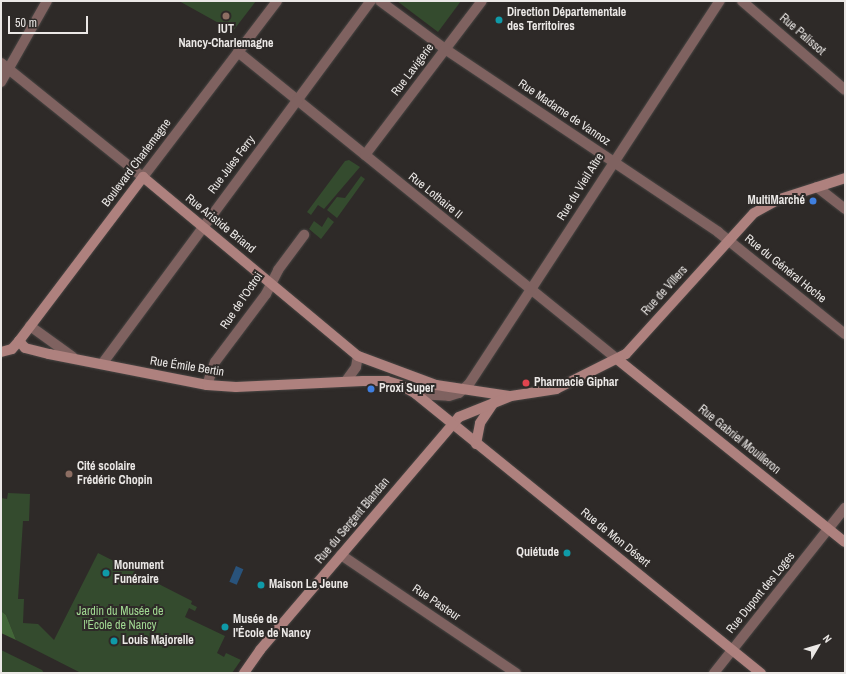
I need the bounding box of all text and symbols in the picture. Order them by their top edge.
place label: Direction Départementale des Territoires [507,6,626,34]
scale bar [10,8,90,34]
marker: IUT Nancy-Charlemagne [221,11,231,21]
street label: Rue Palissot [776,11,828,59]
text: 50 m [15,15,37,31]
marker: Direction Départementale des Territoires [494,15,504,25]
place label: IUT Nancy-Charlemagne [178,23,274,51]
street label: Rue Lavigerie [389,41,437,99]
street label: Rue Madame de Vannoz [515,77,613,149]
street label: Boulevard Charlemagne [99,116,175,210]
street label: Rue Jules Ferry [205,133,259,197]
street label: Rue du Vieil Aître [554,150,608,224]
street label: Rue Lothaire II [405,170,465,222]
street label: Rue Aristide Briand [182,191,258,257]
place label: MultiMarché [748,194,805,208]
marker: MultiMarché [808,196,818,206]
street label: Rue du Général Hoche [741,232,829,306]
street label: Rue de Villers [639,263,691,319]
street label: Rue de l'Octroi [218,270,266,332]
street label: Rue Émile Bertin [149,354,225,380]
place label: Pharmacie Giphar [534,376,618,390]
marker: Pharmacie Giphar [521,378,531,388]
place label: Proxi Super [379,382,434,396]
marker: Proxi Super [366,384,376,394]
street label: Rue Gabriel Mouilleron [695,402,783,478]
place label: Cité scolaire Frédéric Chopin [77,460,152,488]
marker: Cité scolaire Frédéric Chopin [64,469,74,479]
street label: Rue du Sergent Blandan [313,475,393,567]
street label: Rue de Mon Désert [577,506,653,570]
place label: Quiétude [516,546,559,560]
marker: Quiétude [562,548,572,558]
street label: Rue Dupont des Loges [724,549,798,637]
place label: Monument Funéraire [114,559,164,587]
marker: Monument Funéraire [101,568,111,578]
place label: Maison Le Jeune [269,578,348,592]
marker: Maison Le Jeune [256,580,266,590]
street label: Rue Pasteur [409,582,463,624]
park label: Jardin du Musée de l'École de Nancy [77,605,163,633]
place label: Musée de l'École de Nancy [233,613,311,641]
marker: Musée de l'École de Nancy [220,622,230,632]
north arrow [798,626,838,666]
text: N [820,632,835,645]
place label: Louis Majorelle [122,634,194,648]
marker: Louis Majorelle [109,636,119,646]

